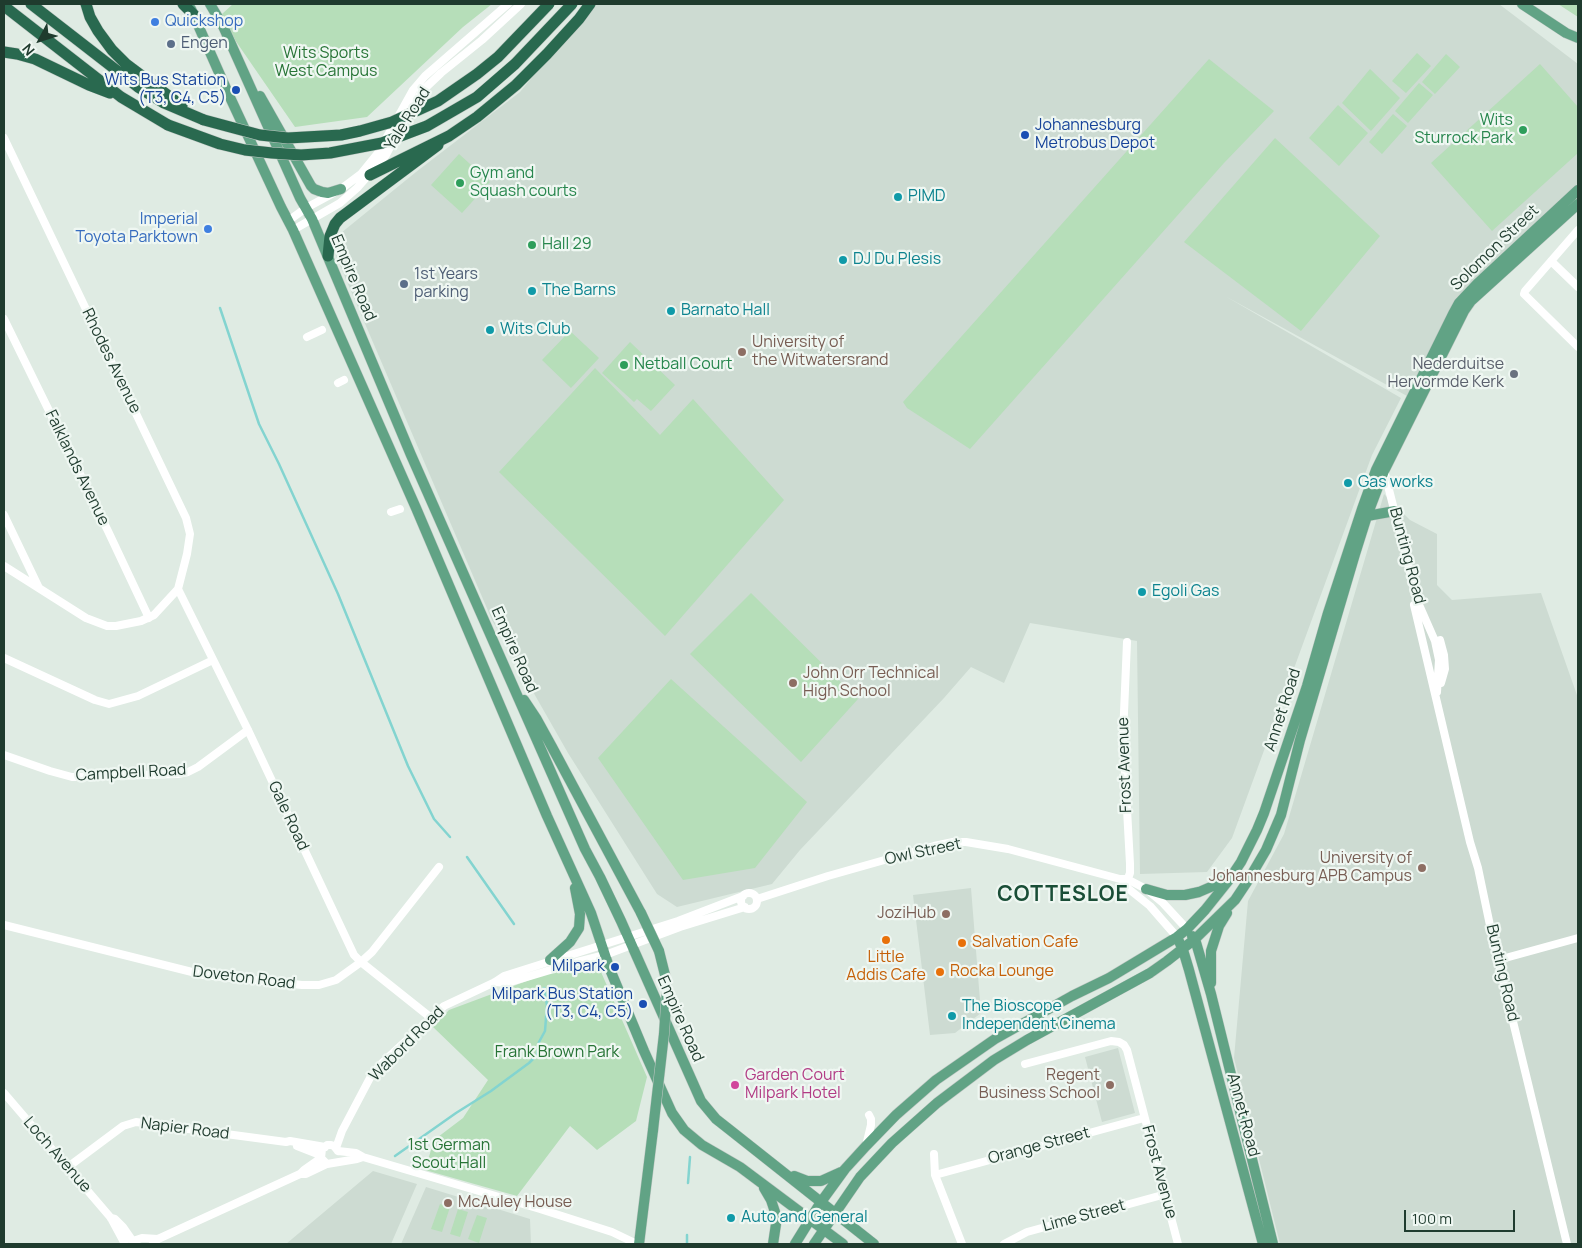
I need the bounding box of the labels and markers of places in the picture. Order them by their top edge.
place label: Quickshop [165,12,243,32]
marker: Quickshop [149,16,161,28]
place label: Engen [181,34,228,54]
marker: Engen [165,38,177,50]
place label: Wits Bus Station (T3, C4, C5) [104,71,226,109]
marker: Wits Bus Station (T3, C4, C5) [230,84,242,96]
place label: Wits Sturrock Park [1415,111,1513,149]
place label: Johannesburg Metrobus Depot [1035,116,1155,154]
marker: Wits Sturrock Park [1517,124,1529,136]
marker: Johannesburg Metrobus Depot [1019,129,1031,141]
place label: Gym and Squash courts [470,164,577,202]
marker: Gym and Squash courts [454,177,466,189]
place label: PIMD [908,187,946,207]
marker: PIMD [892,191,904,203]
place label: Imperial Toyota Parktown [76,210,198,248]
marker: Imperial Toyota Parktown [202,223,214,235]
place label: Hall 29 [542,235,592,255]
marker: Hall 29 [526,239,538,251]
place label: DJ Du Plesis [853,250,941,270]
marker: DJ Du Plesis [837,254,849,266]
place label: 1st Years parking [414,265,478,303]
marker: 1st Years parking [398,278,410,290]
place label: The Barns [542,281,616,301]
marker: The Barns [526,285,538,297]
place label: Barnato Hall [681,301,770,321]
marker: Barnato Hall [665,305,677,317]
place label: Wits Club [500,320,571,340]
marker: Wits Club [484,324,496,336]
place label: University of the Witwatersrand [752,333,888,371]
marker: University of the Witwatersrand [736,346,748,358]
place label: Netball Court [634,355,732,375]
place label: Nederduitse Hervormde Kerk [1387,355,1504,393]
marker: Netball Court [618,359,630,371]
marker: Nederduitse Hervormde Kerk [1508,368,1520,380]
place label: Gas works [1358,473,1433,493]
marker: Gas works [1342,477,1354,489]
place label: Egoli Gas [1152,582,1219,602]
marker: Egoli Gas [1136,586,1148,598]
place label: John Orr Technical High School [803,664,939,702]
marker: John Orr Technical High School [787,677,799,689]
place label: University of Johannesburg APB Campus [1209,849,1412,887]
marker: University of Johannesburg APB Campus [1416,862,1428,874]
place label: JoziHub [877,904,936,924]
marker: JoziHub [940,908,952,920]
place label: Salvation Cafe [972,933,1078,953]
marker: Little Addis Cafe [880,934,892,946]
marker: Salvation Cafe [956,937,968,949]
place label: Little Addis Cafe [846,948,926,986]
place label: Milpark [552,957,605,977]
marker: Milpark [609,961,621,973]
place label: Rocka Lounge [950,962,1054,982]
marker: Rocka Lounge [934,966,946,978]
place label: Milpark Bus Station (T3, C4, C5) [492,985,633,1023]
place label: The Bioscope Independent Cinema [962,997,1116,1035]
marker: Milpark Bus Station (T3, C4, C5) [637,998,649,1010]
marker: The Bioscope Independent Cinema [946,1010,958,1022]
place label: Garden Court Milpark Hotel [745,1066,845,1104]
place label: Regent Business School [979,1066,1100,1104]
marker: Garden Court Milpark Hotel [729,1079,741,1091]
marker: Regent Business School [1104,1079,1116,1091]
place label: McAuley House [458,1193,572,1213]
marker: McAuley House [442,1197,454,1209]
place label: Auto and General [741,1208,868,1228]
marker: Auto and General [725,1212,737,1224]

